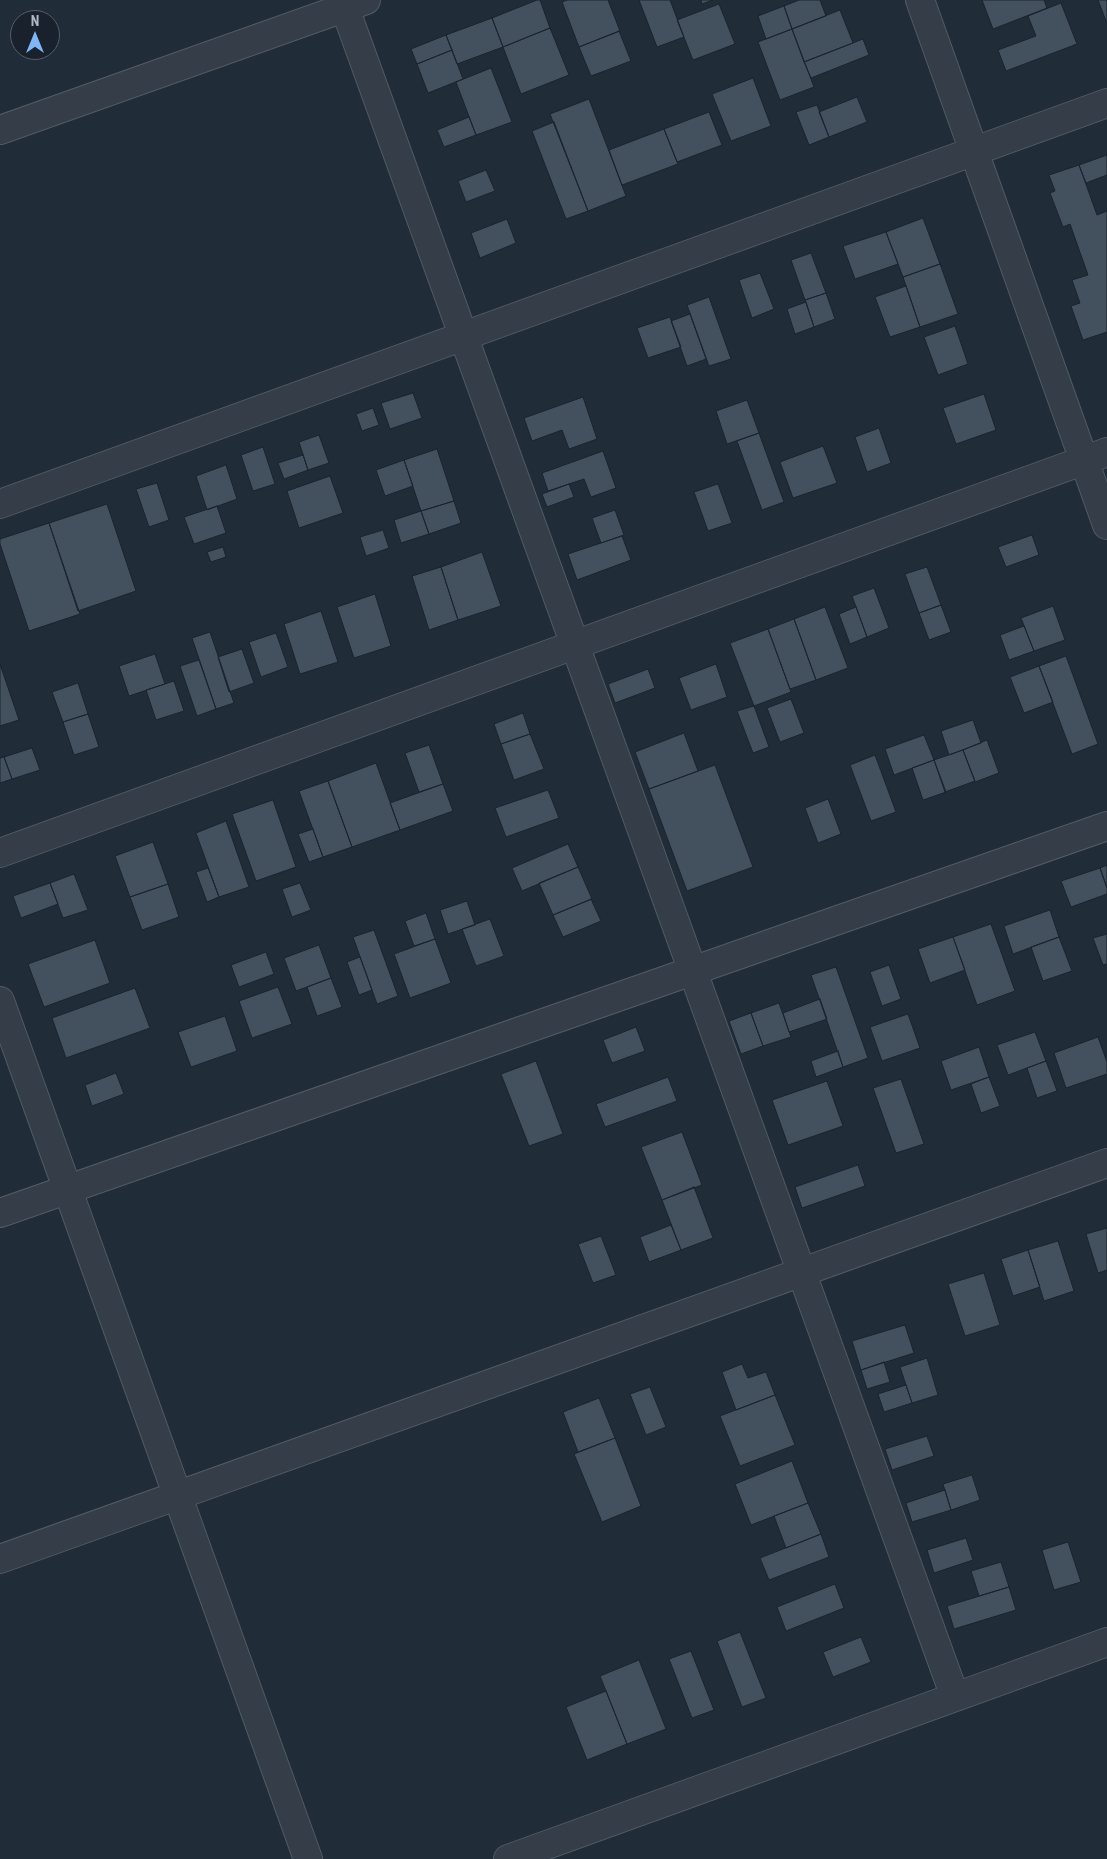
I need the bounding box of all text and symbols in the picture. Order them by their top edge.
north arrow [10,10,60,60]
text: N [31,13,39,29]

